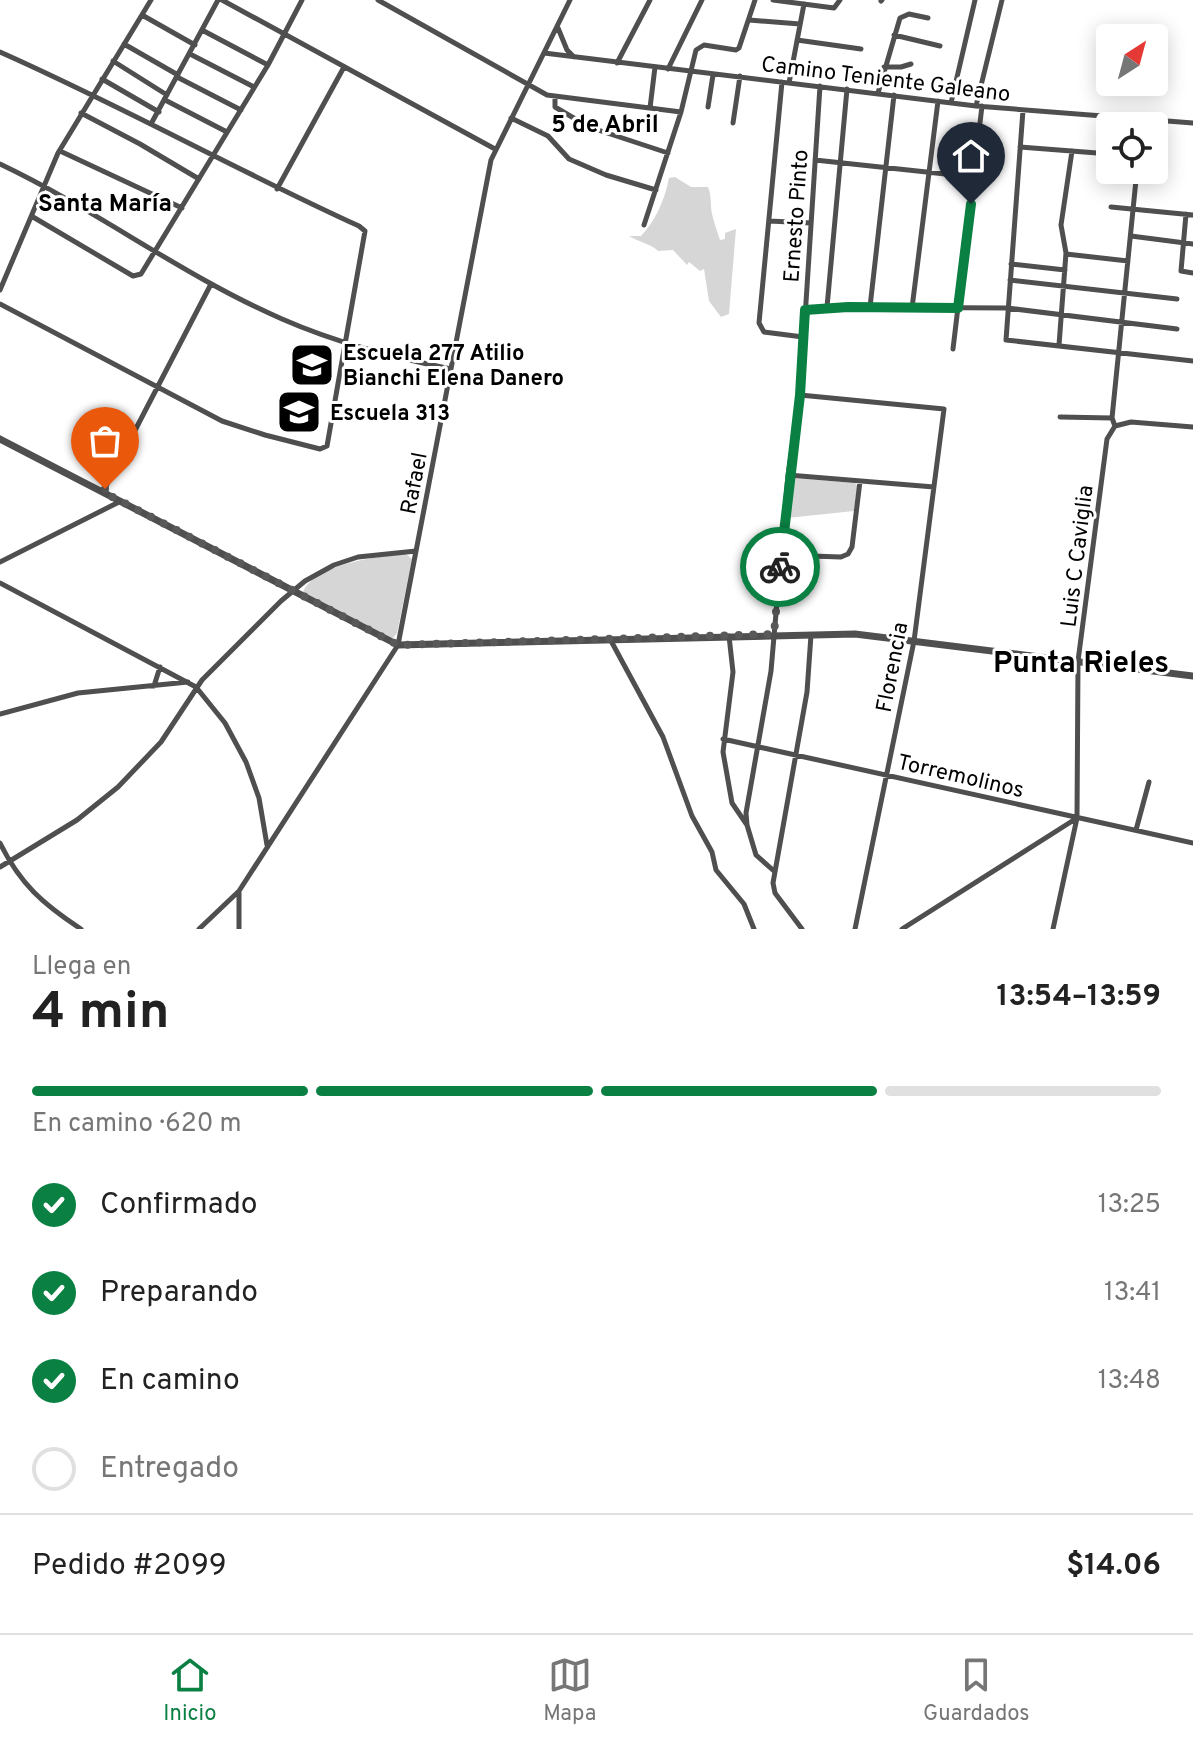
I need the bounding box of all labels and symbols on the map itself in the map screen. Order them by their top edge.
north arrow [1096,24,1168,96]
street label: Camino Teniente Galeano [760,52,1012,109]
district label: 5 de Abril [551,111,659,141]
pin [937,122,1005,204]
street label: Ernesto Pinto [779,149,816,284]
district label: Santa María [38,190,172,220]
school or university icon: Escuela 277 Atilio Bianchi Elena Danero [288,341,336,389]
place label: Escuela 277 Atilio Bianchi Elena Danero [343,341,564,393]
school or university icon: Escuela 313 [275,388,323,436]
place label: Escuela 313 [330,401,450,428]
pin [71,407,139,489]
street label: Rafael [396,450,435,517]
street label: Luis C Caviglia [1056,484,1101,629]
courier [740,527,820,607]
street label: Florencia [871,620,915,715]
district label: Punta Rieles [993,646,1169,683]
street label: Torremolinos [894,750,1026,805]

